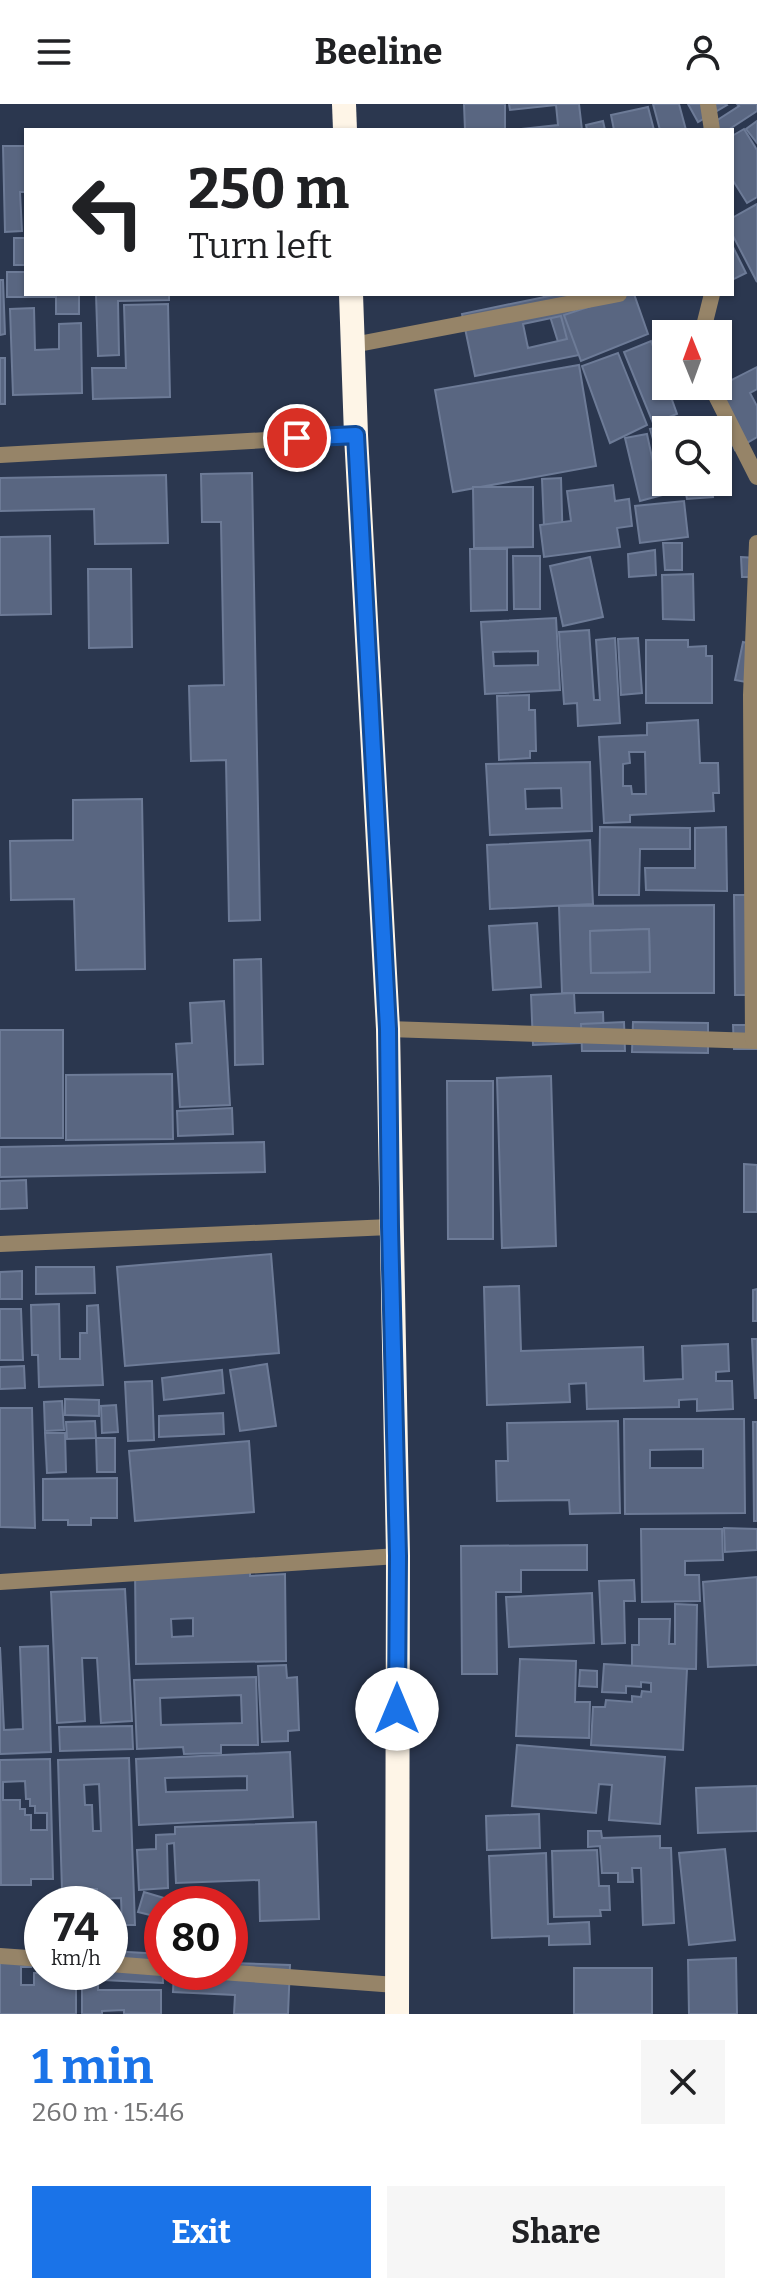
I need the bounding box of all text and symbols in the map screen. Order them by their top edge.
icon: menu [32,30,76,74]
text: Beeline [314,30,443,74]
icon: person [681,30,725,74]
text: 250 m [188,156,349,223]
icon: left [56,160,160,264]
text: Turn left [188,224,332,268]
north arrow [652,320,732,400]
map controls [652,320,732,496]
pin [263,404,331,472]
icon: arrive [275,416,319,460]
button: search [652,416,732,496]
position arrow [355,1667,439,1751]
speed limit sign: 80 [144,1886,248,1990]
text: 74 [53,1904,99,1952]
text: km/h [51,1946,101,1970]
text: 1 min [32,2038,153,2096]
button: close [641,2040,725,2124]
text: 260 m · 15:46 [32,2097,184,2128]
button: Exit [32,2186,371,2278]
button: Share [387,2186,725,2278]

